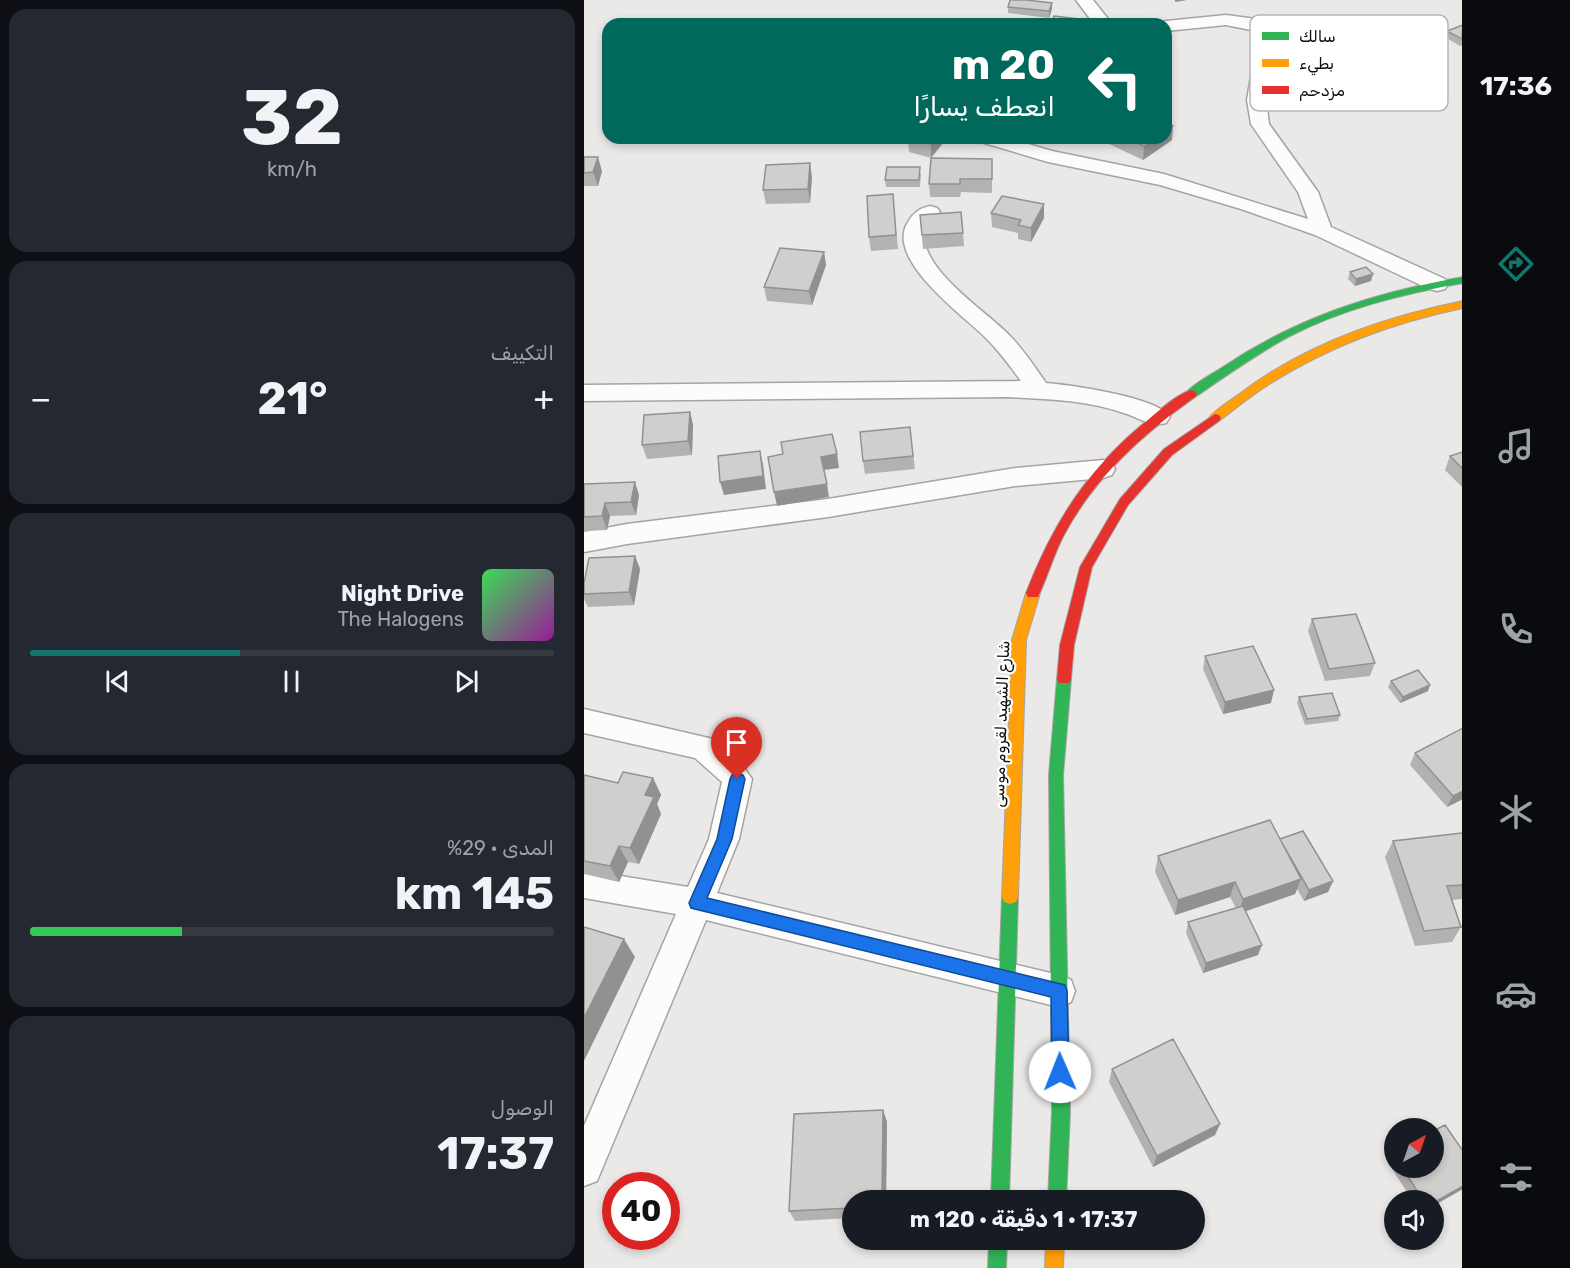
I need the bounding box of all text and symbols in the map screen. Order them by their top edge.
legend [1250,15,1448,111]
text: سالك [1299,27,1336,46]
text: 20 m [952,40,1055,90]
icon: left [1076,42,1154,120]
text: بطيء [1299,54,1334,76]
text: 17:36 [1480,70,1552,102]
text: 32 [241,71,343,164]
text: مزدحم [1299,81,1345,101]
text: انعطف يسارًا [913,91,1055,123]
text: km/h [267,157,317,181]
icon: directions [1495,243,1537,285]
text: التكييف [491,341,554,365]
text: 21° [257,372,328,425]
text: − [30,379,51,418]
text: + [533,379,554,418]
icon: music [1495,425,1537,467]
text: Night Drive [341,580,464,607]
text: The Halogens [337,607,464,631]
icon: phone [1495,608,1537,650]
street label: شارع الشهيد لقروم موسى [989,640,1015,808]
icon: previous [101,665,134,698]
icon: pause [275,665,308,698]
icon: next [450,665,483,698]
pin [711,717,762,779]
icon: arrive [720,726,753,759]
icon: climate [1495,791,1537,833]
text: المدى · 29% [447,836,554,860]
text: 145 km [395,867,554,920]
icon: car [1495,973,1537,1015]
position arrow [1028,1040,1092,1104]
text: الوصول [491,1096,554,1120]
north arrow [1384,1118,1444,1178]
map controls [1384,1118,1444,1250]
text: 17:37 [437,1127,554,1180]
icon: filters [1495,1156,1537,1198]
speed limit sign: 40 [602,1172,680,1250]
button: sound [1384,1190,1444,1250]
text: 17:37 · 1 دقيقة · 120 m [910,1206,1137,1233]

